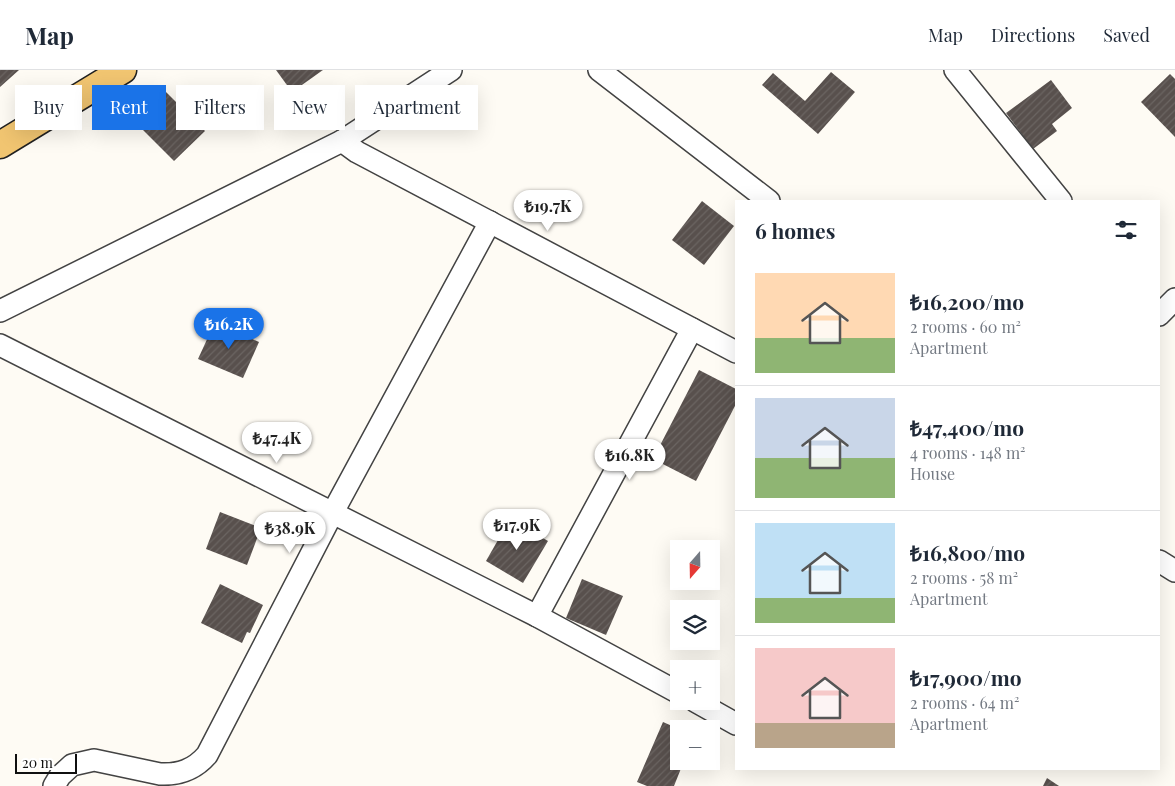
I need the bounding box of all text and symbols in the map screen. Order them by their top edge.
text: Map [25,19,74,51]
text: Map [928,23,963,47]
text: Directions [991,23,1075,47]
text: Saved [1103,23,1150,47]
chip: Buy [15,85,82,130]
chip: Rent [92,85,166,130]
chip: Filters [176,85,264,130]
chip: New [274,85,345,130]
chip: Apartment [355,85,478,130]
pin: ₺19.7K [507,190,589,232]
text: ₺19.7K [525,195,571,216]
text: 6 homes [755,216,835,244]
icon: filters [1112,216,1140,244]
text: ₺16,200/mo [910,287,1024,315]
icon: home [795,293,855,353]
pin: ₺16.2K [188,308,270,350]
text: ₺16.2K [205,313,253,334]
text: 2 rooms · 60 m² [910,316,1021,337]
text: Apartment [910,337,988,358]
text: ₺47,400/mo [910,413,1024,441]
icon: home [795,418,855,478]
pin: ₺47.4K [236,422,318,464]
text: ₺47.4K [253,427,301,448]
pin: ₺16.8K [589,438,671,481]
text: 4 rooms · 148 m² [910,442,1026,463]
text: ₺16.8K [606,444,654,465]
text: House [910,463,955,484]
pin: ₺17.9K [476,508,558,551]
pin: ₺38.9K [249,512,331,554]
text: ₺17.9K [494,514,540,535]
text: ₺38.9K [265,517,315,538]
text: ₺16,800/mo [910,538,1025,566]
north arrow [670,540,720,590]
map controls [670,540,720,770]
icon: home [795,543,855,603]
text: 2 rooms · 58 m² [910,567,1018,588]
text: Apartment [910,588,988,609]
button: layers [670,600,720,650]
button: + [670,660,720,710]
text: ₺17,900/mo [910,663,1022,691]
icon: home [795,668,855,728]
text: 2 rooms · 64 m² [910,692,1019,713]
text: Apartment [910,713,988,734]
button: − [670,720,720,770]
scale bar [15,751,78,774]
text: 20 m [22,753,53,772]

